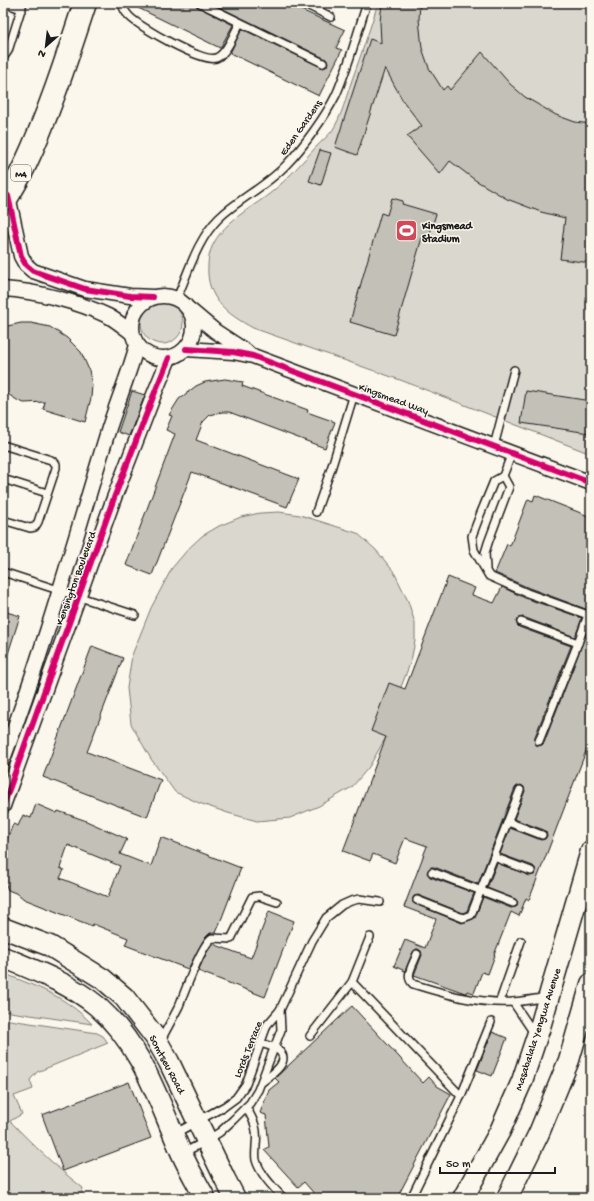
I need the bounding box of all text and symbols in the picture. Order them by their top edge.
north arrow [26,26,66,66]
text: N [36,46,48,60]
street label: Eden Gardens [278,97,326,158]
road number: M4 [11,165,31,181]
sports icon: Kingsmead Stadium [394,218,420,244]
place label: Kingsmead Stadium [421,221,474,246]
street label: Kingsmead Way [357,382,430,418]
street label: Kensington Boulevard [54,529,100,627]
street label: Masabalala Yengwa Avenue [513,967,564,1092]
street label: Lords Terrace [232,1019,266,1080]
street label: Somtseu Road [146,1034,187,1098]
scale bar [440,1149,555,1175]
text: 50 m [446,1158,471,1172]

